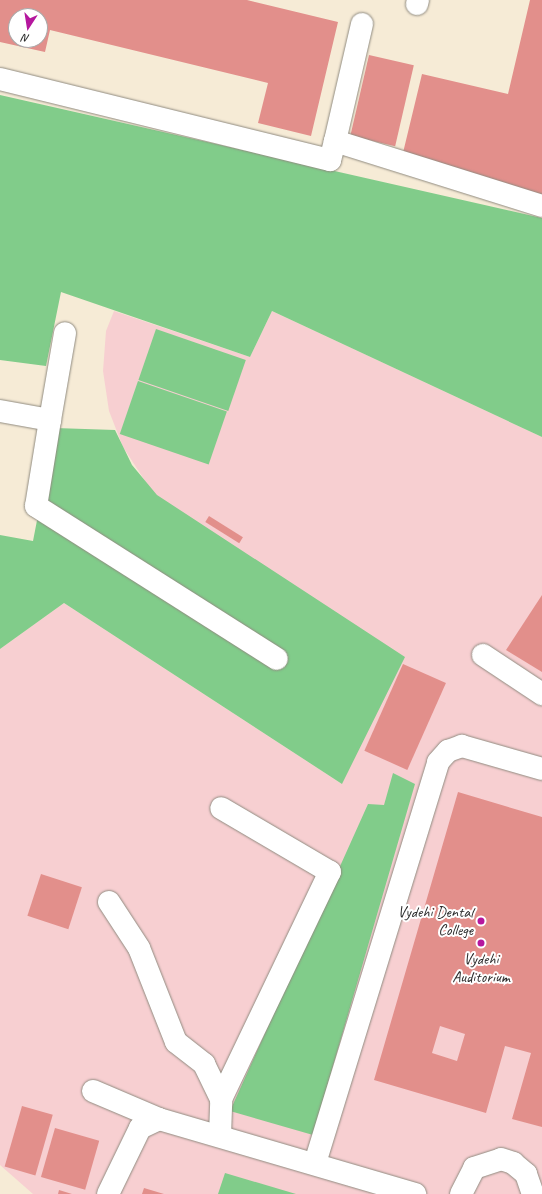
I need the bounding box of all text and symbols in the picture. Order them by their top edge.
north arrow [8,8,48,48]
text: N [21,31,31,46]
place label: Vydehi Dental College [398,902,473,940]
marker: Vydehi Dental College [476,916,486,926]
marker: Vydehi Auditorium [476,938,486,948]
place label: Vydehi Auditorium [452,949,510,987]

